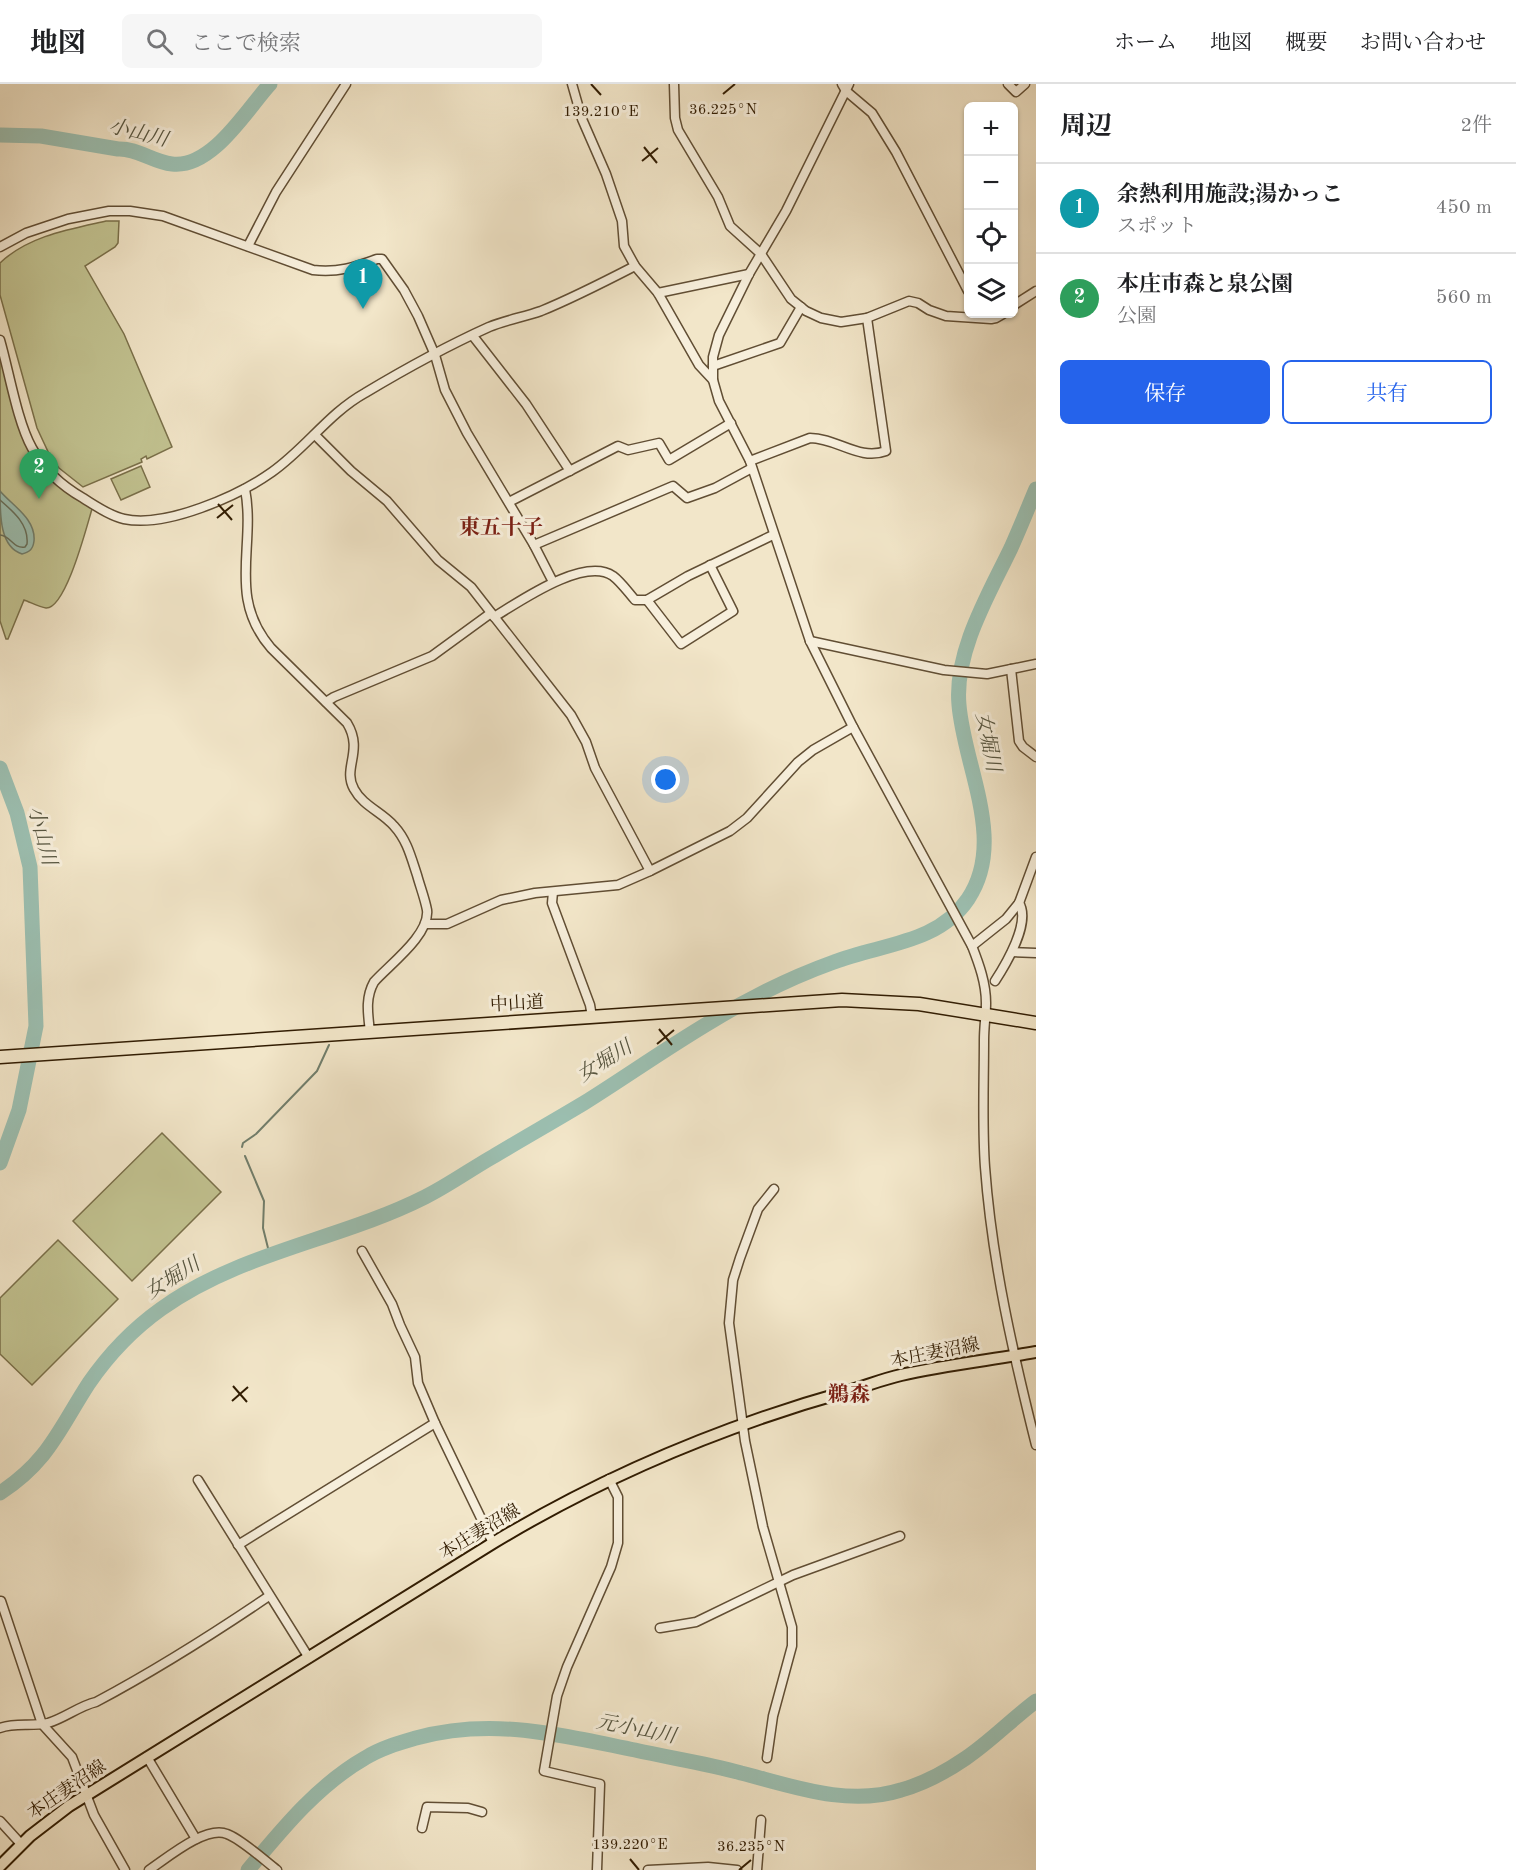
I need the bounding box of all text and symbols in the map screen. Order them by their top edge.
search box [122,14,542,68]
icon: search [143,25,176,58]
text: 地図 [30,31,86,59]
text: ここで検索 [191,33,301,55]
text: ホーム [1114,33,1177,54]
text: 地図 [1210,33,1252,54]
text: 概要 [1285,33,1327,54]
text: お問い合わせ [1360,33,1486,54]
map controls [964,102,1018,318]
button: + [964,102,1018,156]
text: 36.225°N [689,103,757,118]
text: 139.210°E [563,105,639,120]
text: 周辺 [1060,114,1112,140]
water label: 小山川 [106,115,172,151]
text: 2件 [1460,116,1492,136]
button: − [964,156,1018,210]
text: 余熱利用施設;湯かっこ [1117,184,1343,206]
text: 1 [1074,198,1085,218]
text: 450 m [1436,198,1492,218]
button: locate [964,210,1018,264]
text: スポット [1117,217,1197,237]
pin: 1 [344,260,382,309]
button: layers [964,264,1018,318]
text: 本庄市森と泉公園 [1117,274,1293,296]
text: 2 [1074,288,1085,308]
text: 560 m [1436,288,1492,308]
text: 公園 [1117,307,1157,327]
button: 保存 [1060,360,1270,424]
button: 共有 [1282,360,1492,424]
pin: 2 [20,450,58,499]
district label: 東五十子 [459,516,543,539]
water label: 女堀川 [971,710,1005,775]
your location [651,765,680,794]
water label: 小山川 [24,804,61,869]
street label: 中山道 [489,992,544,1014]
water label: 女堀川 [573,1035,637,1086]
water label: 女堀川 [141,1252,205,1303]
street label: 本庄妻沼線 [889,1334,981,1370]
district label: 鵜森 [828,1383,870,1406]
street label: 本庄妻沼線 [436,1499,523,1563]
water label: 元小山川 [595,1711,680,1748]
street label: 本庄妻沼線 [24,1756,109,1823]
text: 139.220°E [592,1838,668,1853]
text: 36.235°N [717,1840,785,1855]

